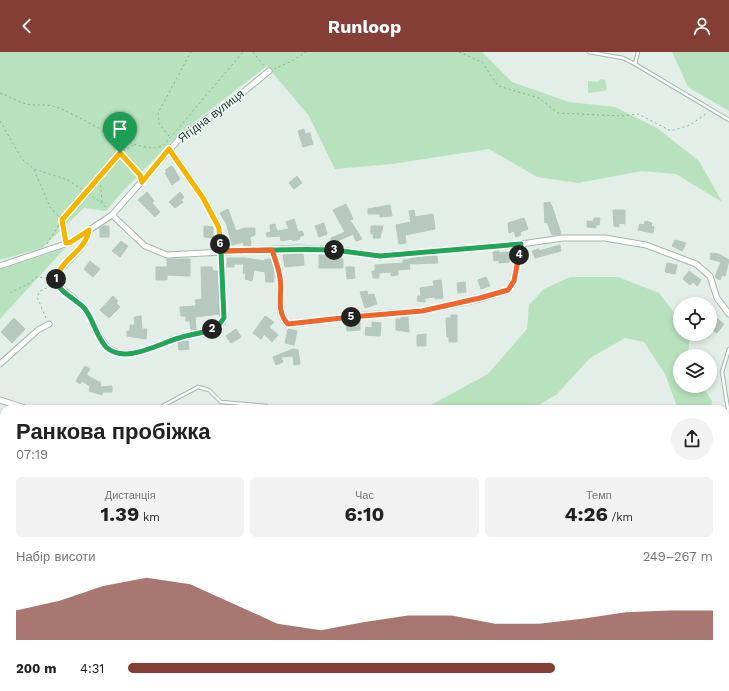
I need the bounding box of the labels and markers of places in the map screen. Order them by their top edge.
pin [103,112,137,153]
pin: 6 [210,234,230,254]
pin: 3 [324,240,344,260]
pin: 4 [509,245,529,265]
pin: 1 [46,269,66,289]
pin: 5 [341,307,361,327]
pin: 2 [202,319,222,339]

